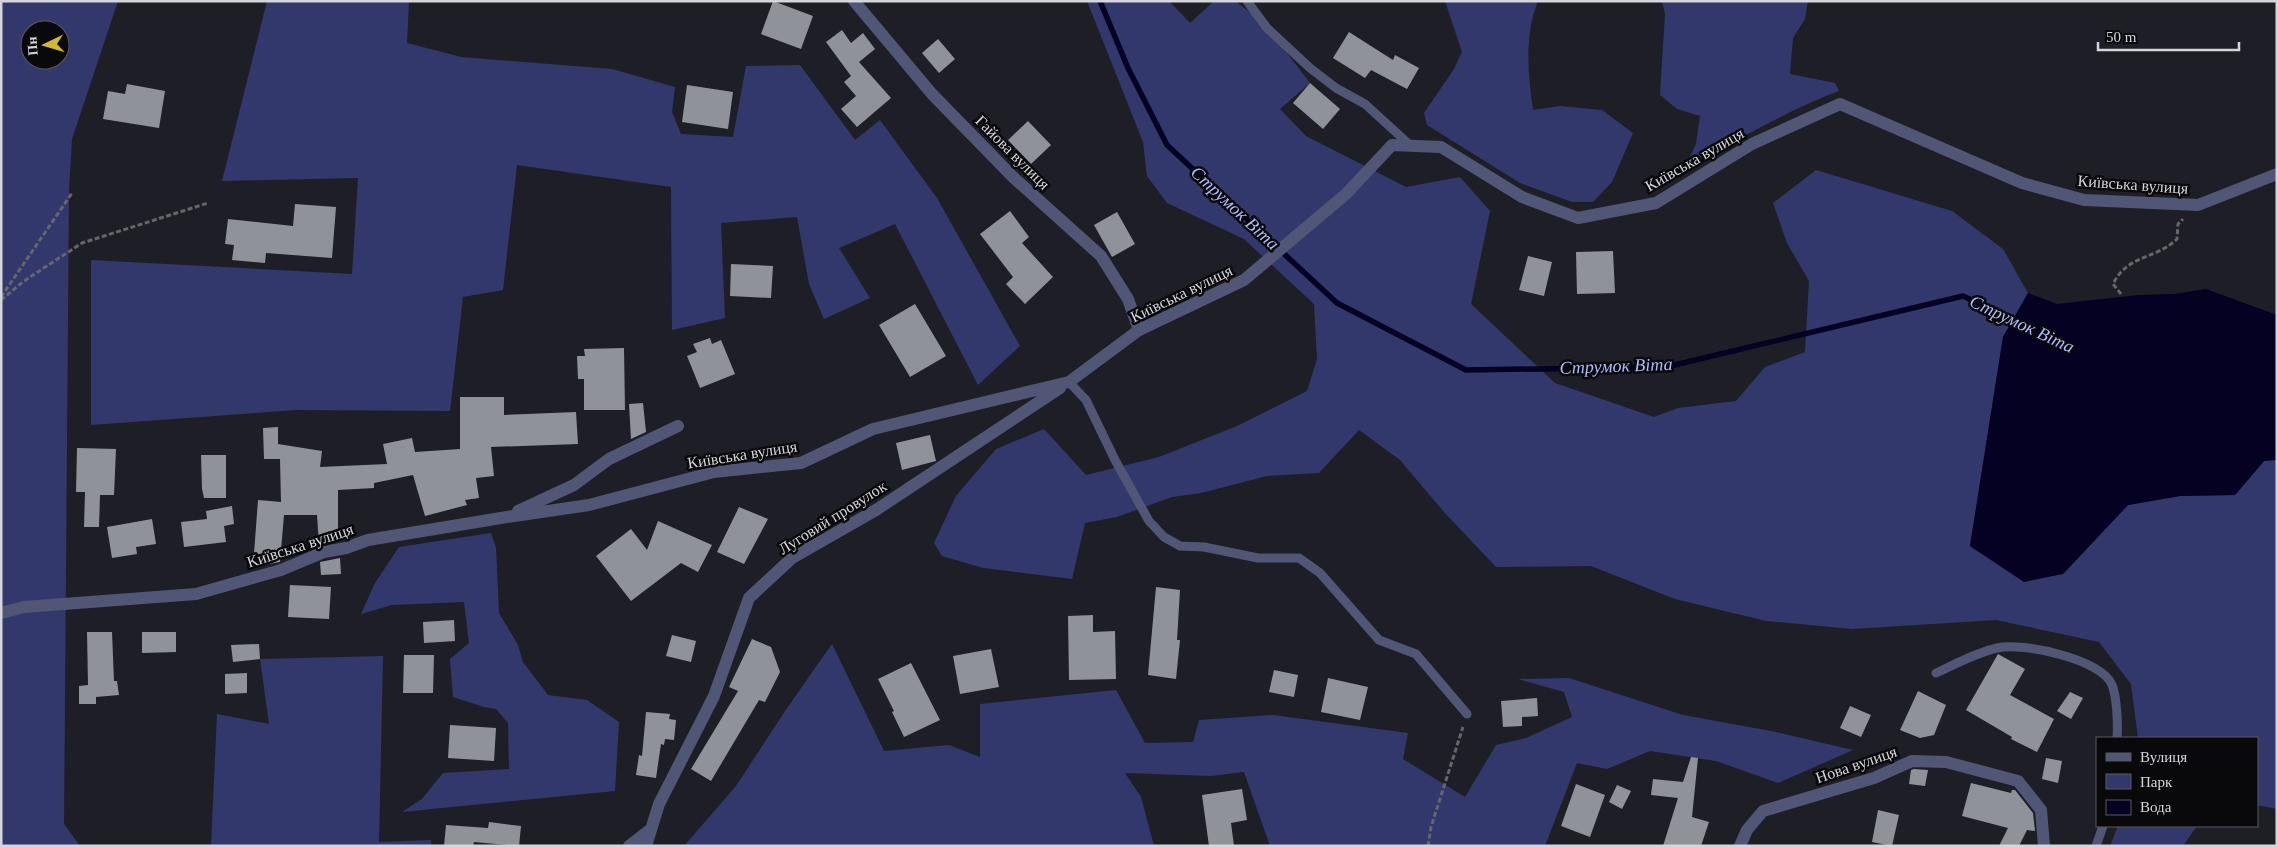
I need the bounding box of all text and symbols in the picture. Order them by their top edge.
north arrow [20,20,70,70]
scale bar [2098,20,2239,52]
text: 50 m [2106,29,2137,45]
text: Пн [24,36,41,56]
street label: Гайова вулиця [971,112,1054,194]
street label: Київська вулиця [1642,124,1748,195]
water label: Струмок Віта [1187,162,1283,254]
street label: Київська вулиця [2077,172,2190,198]
street label: Київська вулиця [1128,261,1236,326]
water label: Струмок Віта [1966,291,2078,357]
water label: Струмок Віта [1559,354,1673,378]
street label: Київська вулиця [686,437,799,473]
street label: Луговий провулок [775,477,890,558]
street label: Київська вулиця [245,520,356,572]
legend [2096,737,2258,827]
street label: Нова вулиця [1813,742,1900,787]
text: Вулиця [2140,749,2187,765]
text: Парк [2140,774,2173,790]
text: Вода [2140,799,2172,815]

